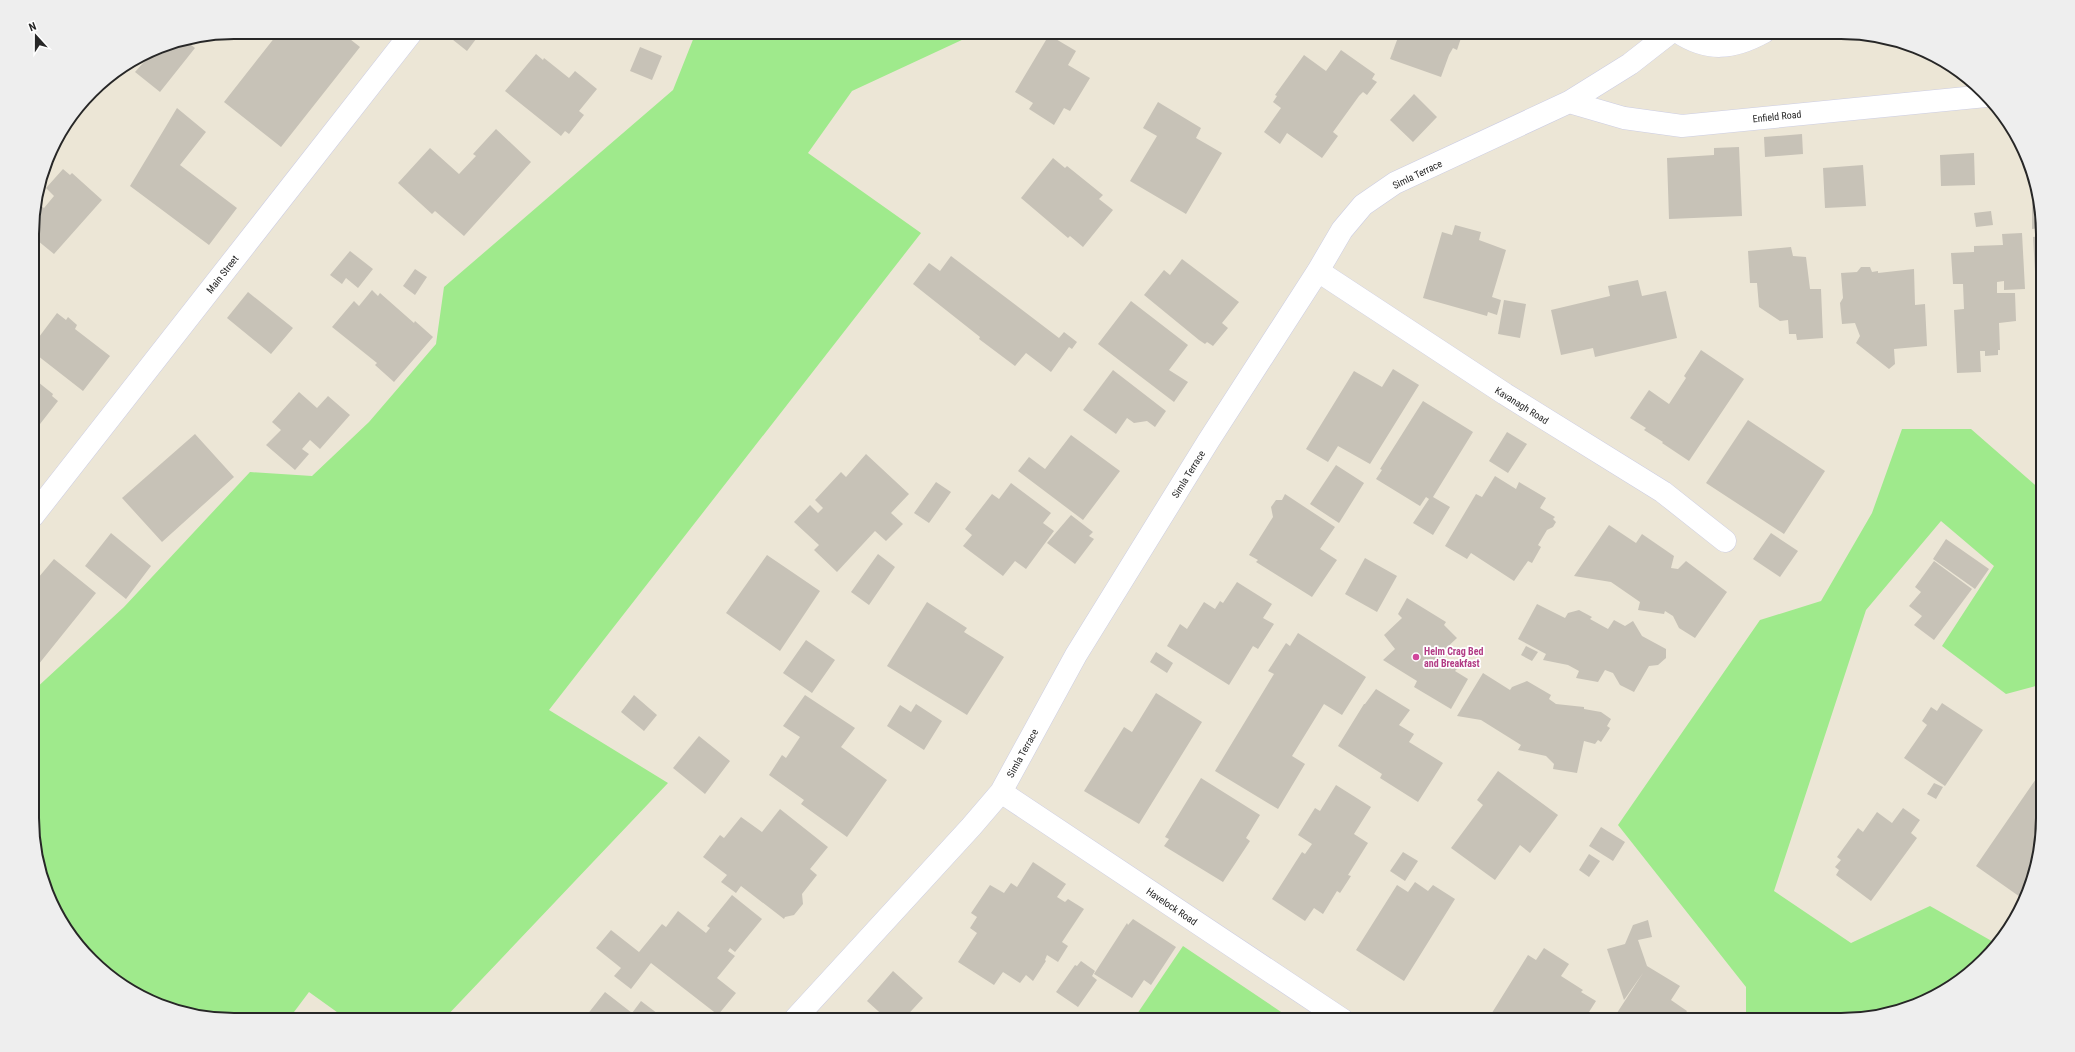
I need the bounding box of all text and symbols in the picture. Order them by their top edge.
north arrow [16,16,56,56]
text: N [27,20,38,34]
street label: Enfield Road [1752,108,1802,125]
street label: Simla Terrace [1391,158,1444,191]
street label: Main Street [204,253,241,296]
street label: Kavanagh Road [1493,385,1551,426]
street label: Simla Terrace [1170,448,1207,500]
place label: Helm Crag Bed and Breakfast [1424,646,1483,669]
marker: Helm Crag Bed and Breakfast [1411,652,1421,662]
street label: Simla Terrace [1005,727,1040,779]
street label: Havelock Road [1144,885,1199,927]

